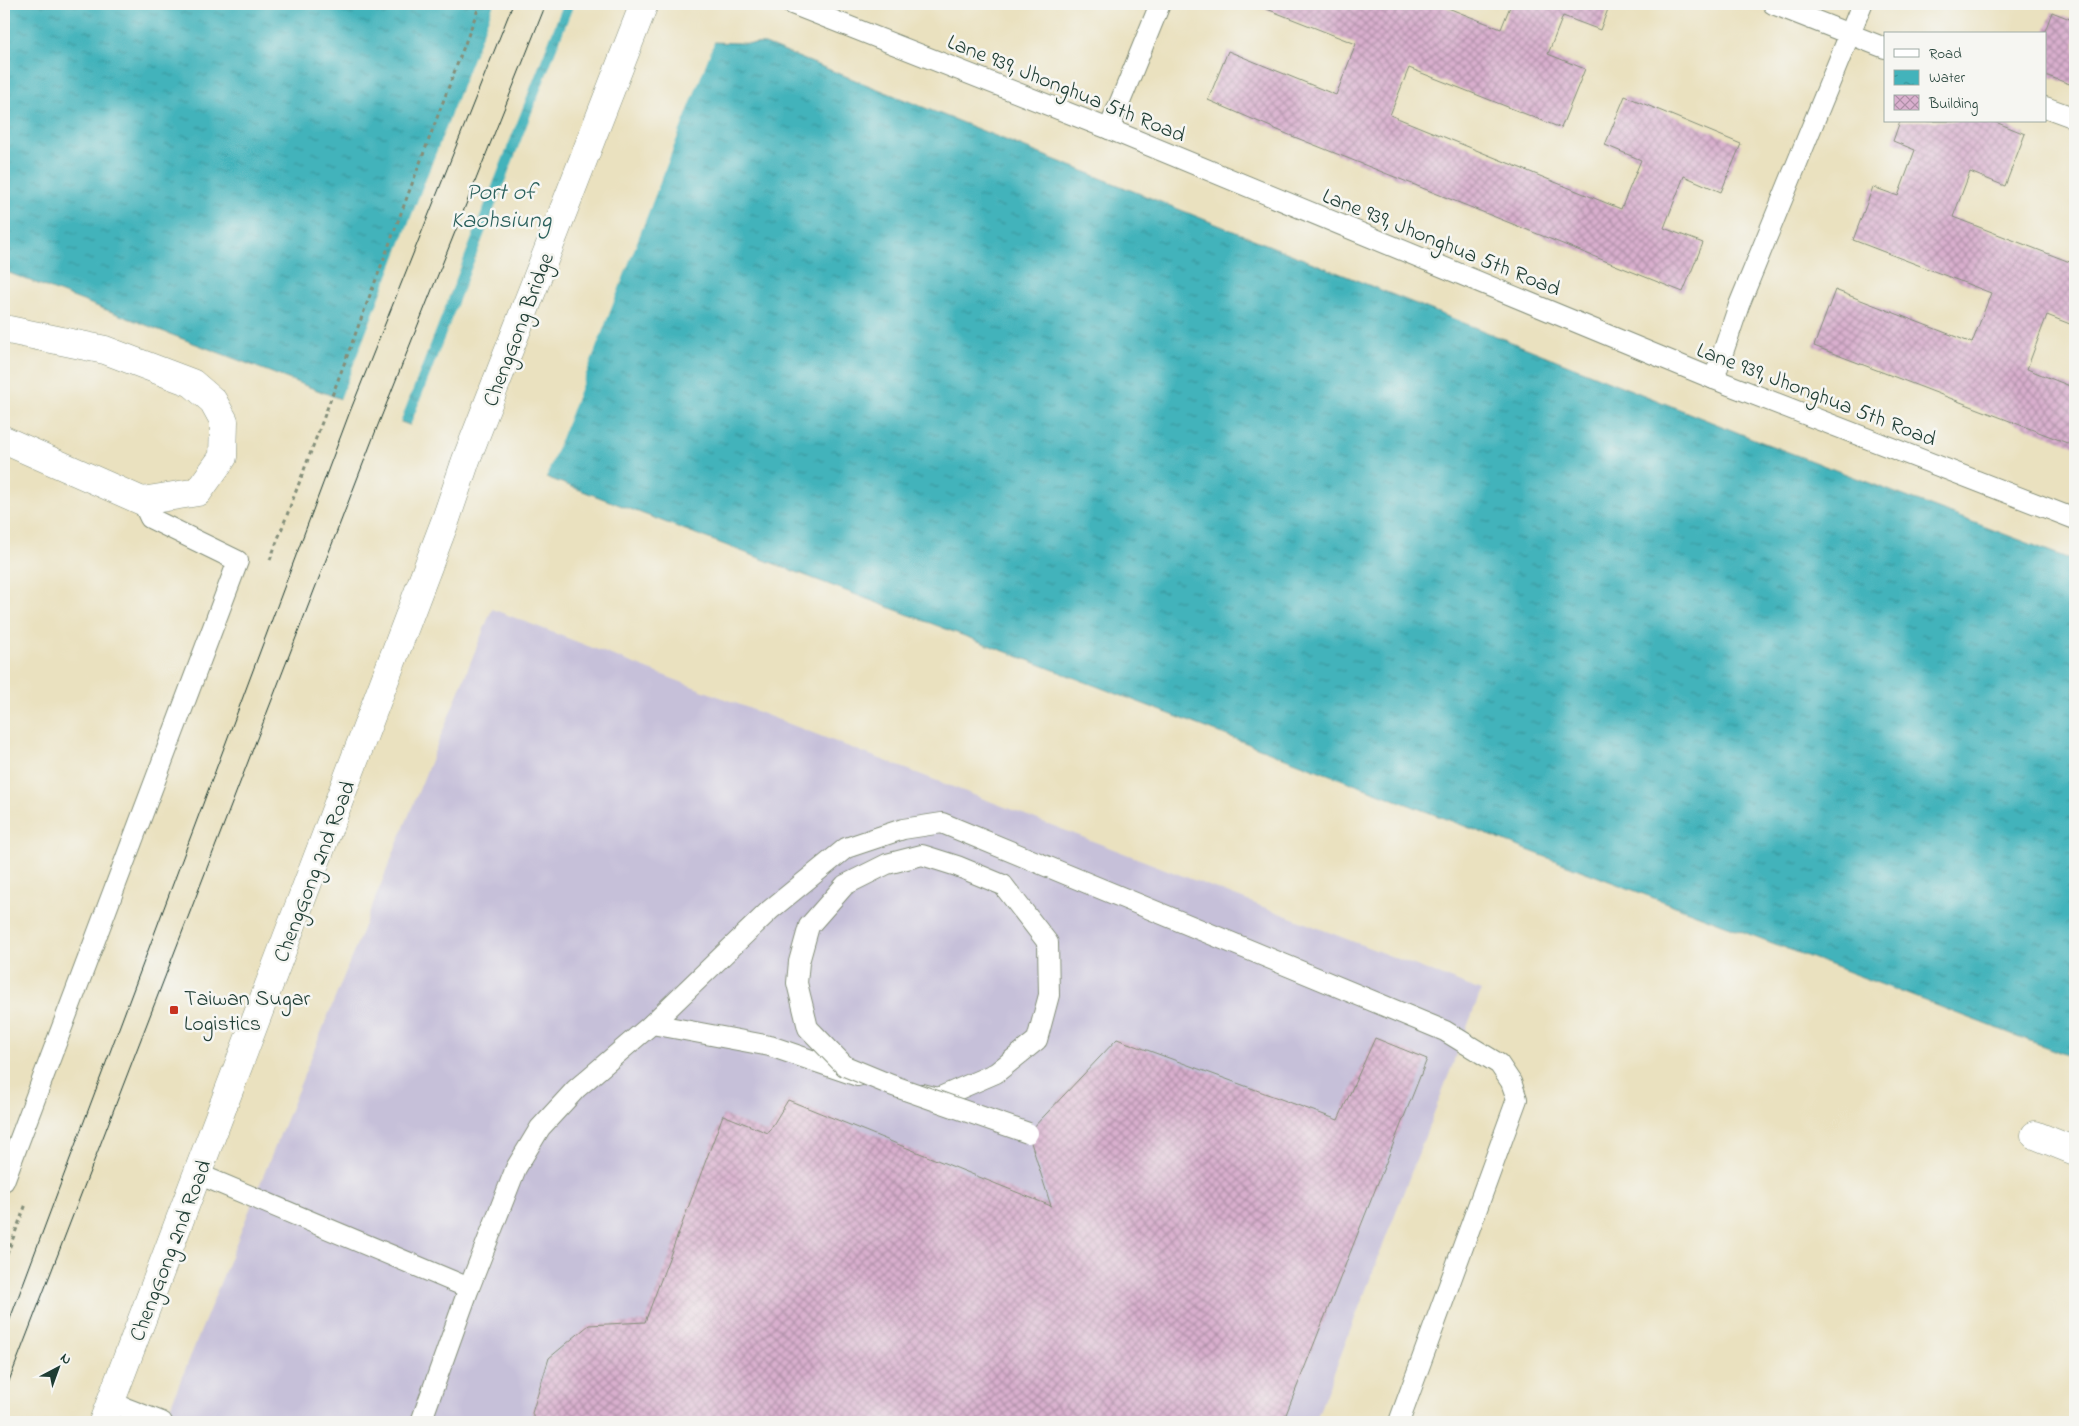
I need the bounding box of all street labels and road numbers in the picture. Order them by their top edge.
street label: Lane 939, Jhonghua 5th Road [942,27,1190,153]
street label: Lane 939, Jhonghua 5th Road [1317,181,1565,307]
street label: ChengGong Bridge [476,248,565,412]
street label: Lane 939, Jhonghua 5th Road [1691,335,1940,457]
street label: ChengGong 2nd Road [266,777,366,968]
street label: ChengGong 2nd Road [122,1156,222,1347]

